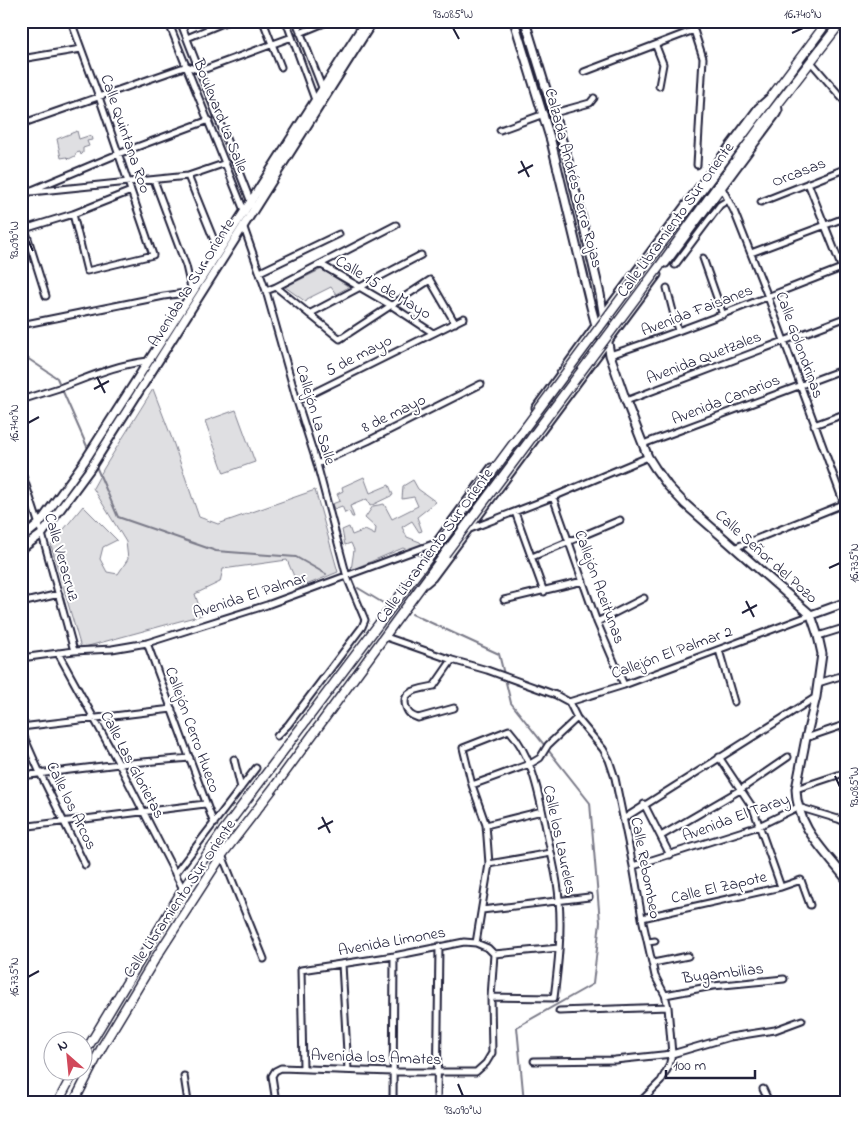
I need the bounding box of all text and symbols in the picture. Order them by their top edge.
text: 93.085°W [433,6,473,24]
text: 16.740°N [784,6,822,24]
street label: Boulevard La Salle [186,55,254,177]
street label: Calle Quintana Roo [93,71,157,197]
street label: Calzada Andrés Serra Rojas [537,86,609,270]
street label: Calle Libramiento Sur Oriente [611,137,741,303]
street label: Orcasas [768,152,830,194]
street label: Avenida 9a Sur Oriente [143,213,242,352]
text: 93.090°W [6,221,24,259]
street label: Calle 15 de Mayo [330,250,436,326]
street label: Avenida Faisanes [638,279,756,343]
street label: Calle Golondrinas [769,288,829,402]
street label: Avenida Quetzales [643,325,765,391]
street label: 5 de mayo [321,329,397,383]
street label: Callejón La Salle [288,362,342,469]
street label: Avenida Canarios [668,368,784,432]
street label: 8 de mayo [358,388,430,440]
text: 16.740°N [6,404,24,442]
street label: Calle Libramiento Sur Oriente [370,463,500,629]
street label: Calle Señor del Pozo [709,504,823,610]
street label: Calle Veracruz [37,510,85,604]
street label: Callejón Aceitunas [567,527,631,647]
text: 16.735°N [846,543,864,583]
street label: Avenida El Palmar [190,566,310,626]
street label: Callejón El Palmar 2 [608,620,736,686]
street label: Callejón Cerro Hueco [158,664,226,796]
street label: Calle Las Glorietas [93,707,171,823]
street label: Calle los Arcos [39,758,103,854]
text: 93.085°W [846,767,864,807]
street label: Calle los Laureles [536,783,582,897]
street label: Avenida El Taray [679,787,793,849]
street label: Calle Libramiento Sur Oriente [118,814,243,983]
street label: Calle Rebombeo [623,815,667,921]
street label: Calle El Zapote [669,865,770,911]
street label: Avenida Limones [336,921,448,963]
text: 16.735°N [6,957,24,997]
street label: Bugambilias [680,957,765,991]
north arrow [42,1030,92,1080]
text: N [54,1034,72,1057]
street label: Avenida los Amates [310,1044,442,1072]
scale bar [666,1048,754,1080]
text: 100 m [673,1055,706,1077]
text: 93.090°W [444,1102,482,1120]

